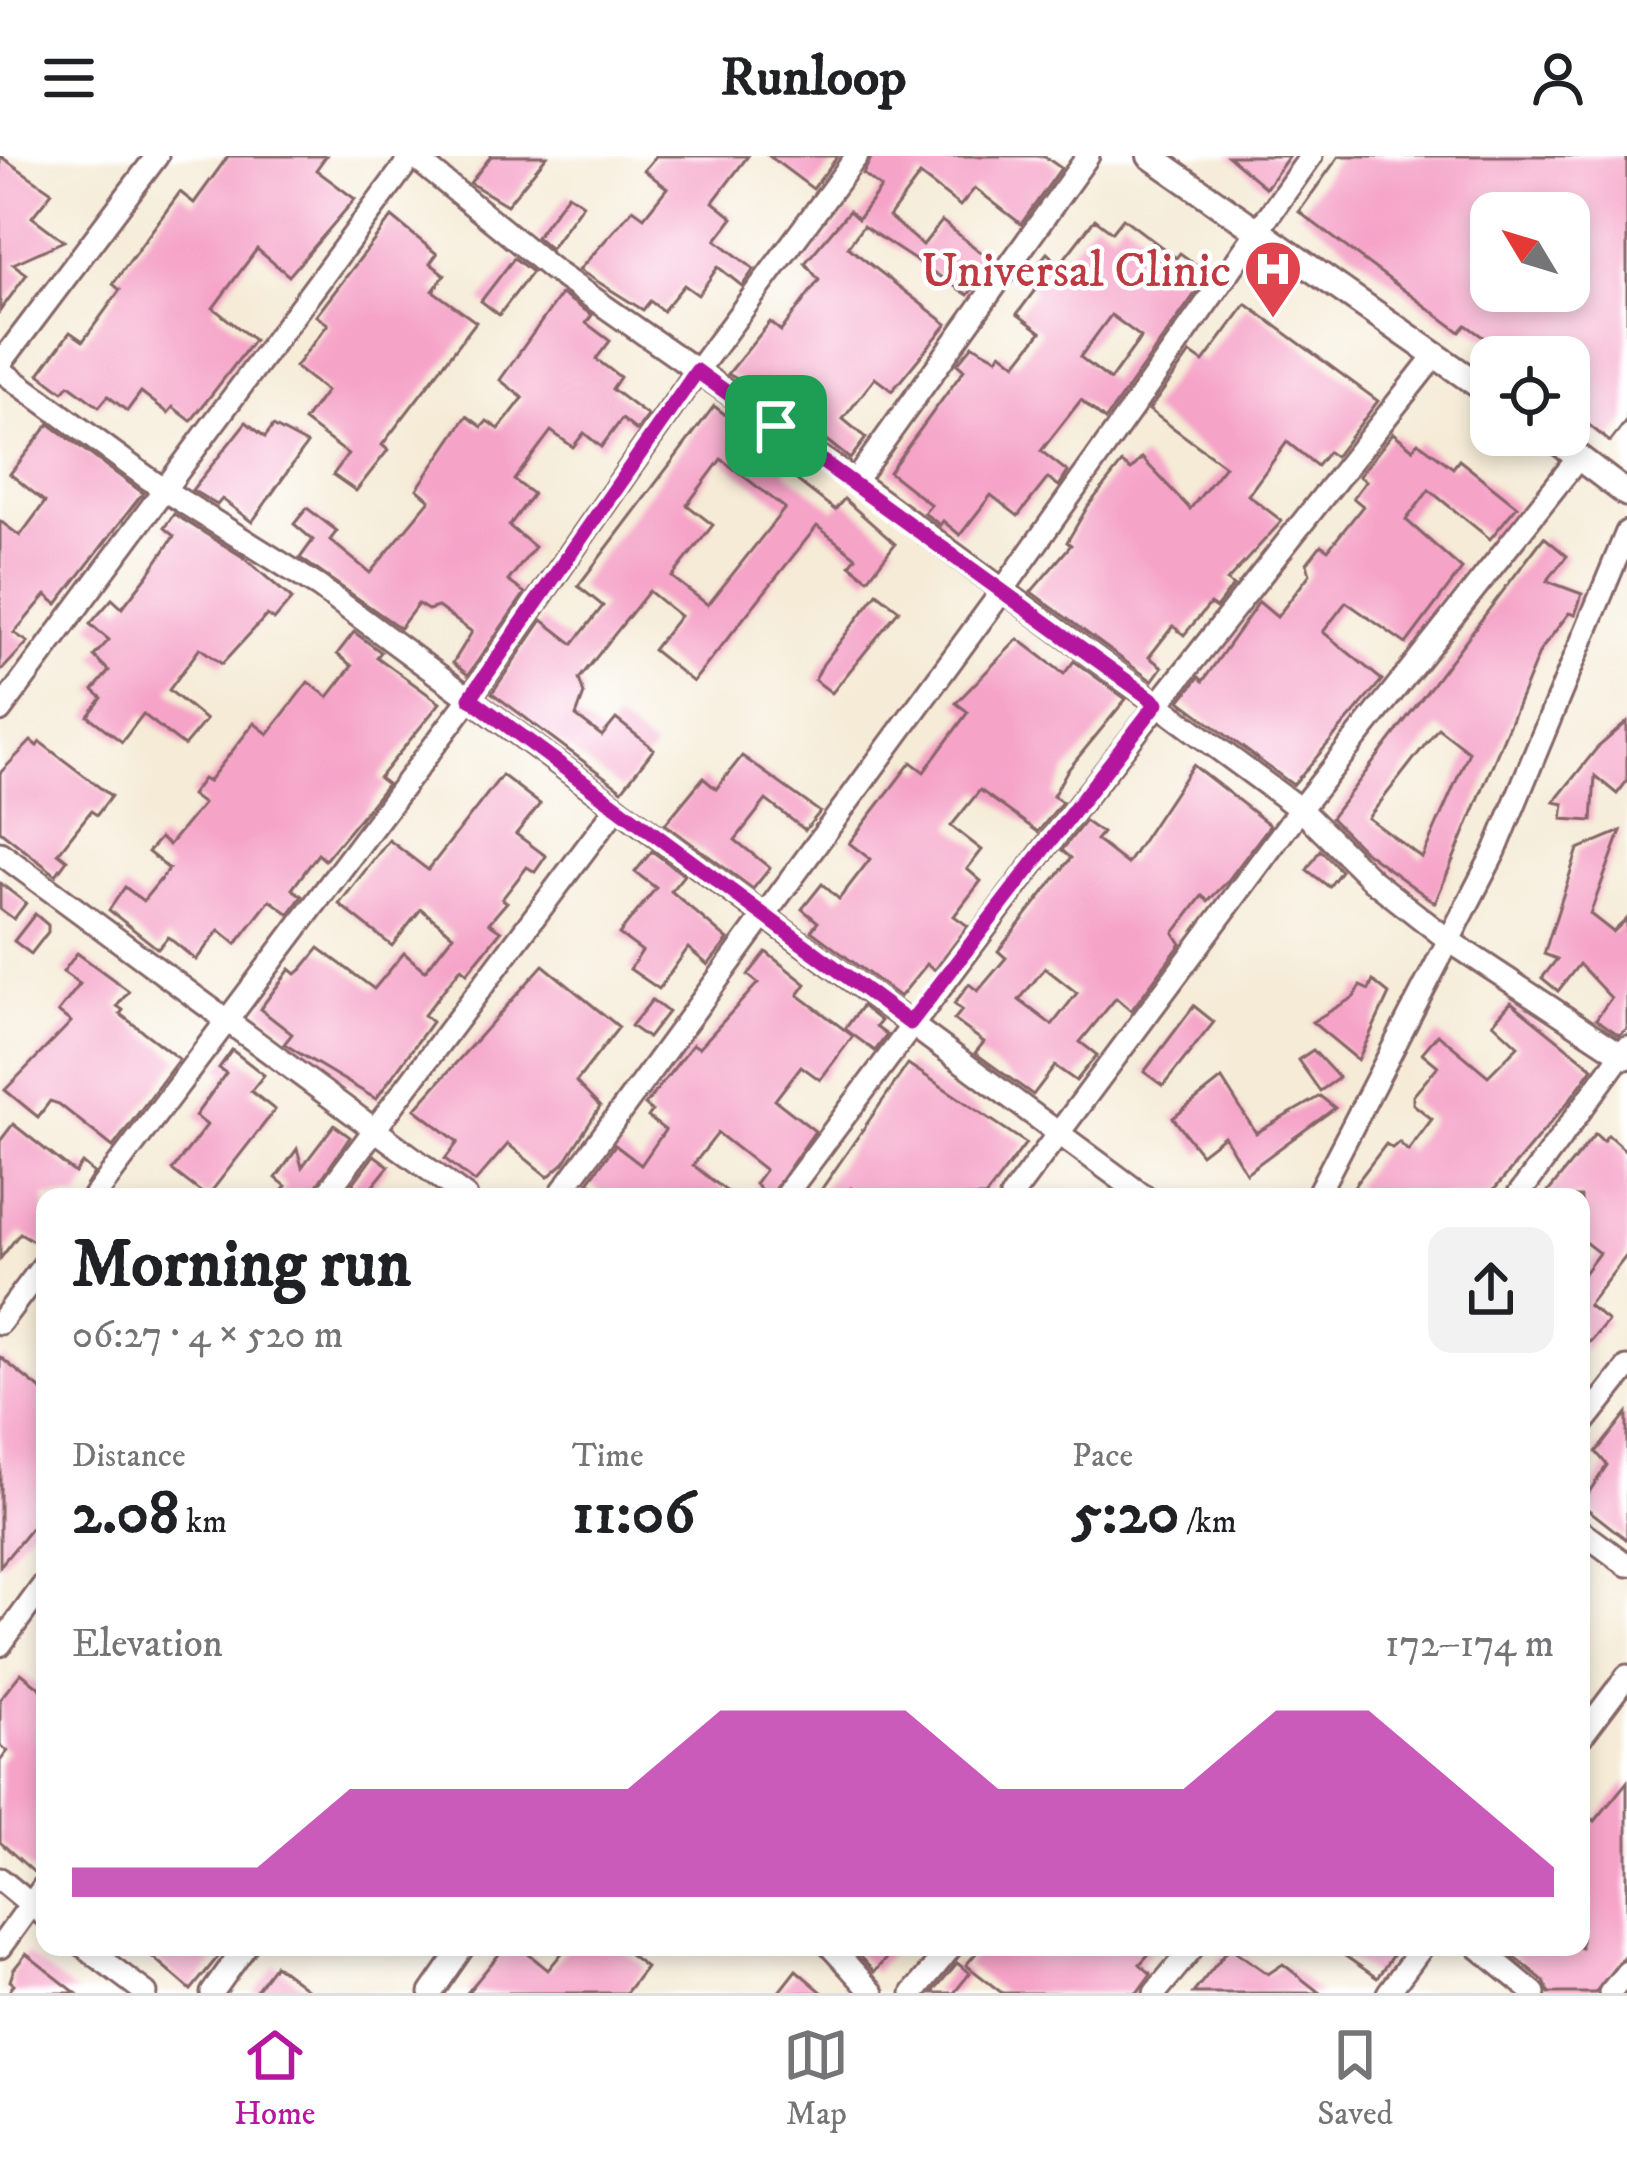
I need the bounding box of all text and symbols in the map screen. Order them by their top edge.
icon: menu [36,45,102,111]
text: Runloop [721,45,906,112]
icon: person [1525,45,1591,111]
north arrow [1470,192,1590,312]
map controls [1470,192,1590,456]
hospital icon: Universal Clinic [1242,238,1304,320]
place label: Universal Clinic [921,242,1231,302]
button: locate [1470,336,1590,456]
pin [725,375,827,477]
icon: arrive [743,393,809,459]
text: Morning run [72,1225,411,1307]
button: share [1428,1227,1554,1353]
text: 06:27 · 4 × 520 m [72,1311,343,1360]
text: Distance [72,1436,186,1477]
text: Time [572,1436,644,1477]
text: Pace [1072,1436,1133,1477]
text: 2.08 [72,1477,179,1552]
text: 11:06 [572,1477,695,1552]
text: 5:20 [1072,1477,1179,1552]
text: km [179,1502,227,1543]
text: /km [1179,1502,1236,1543]
text: Elevation [72,1620,223,1669]
text: 172–174 m [1385,1620,1554,1669]
tab: Home [234,2022,316,2135]
tab: Map [783,2022,849,2135]
tab: Saved [1317,2022,1393,2135]

